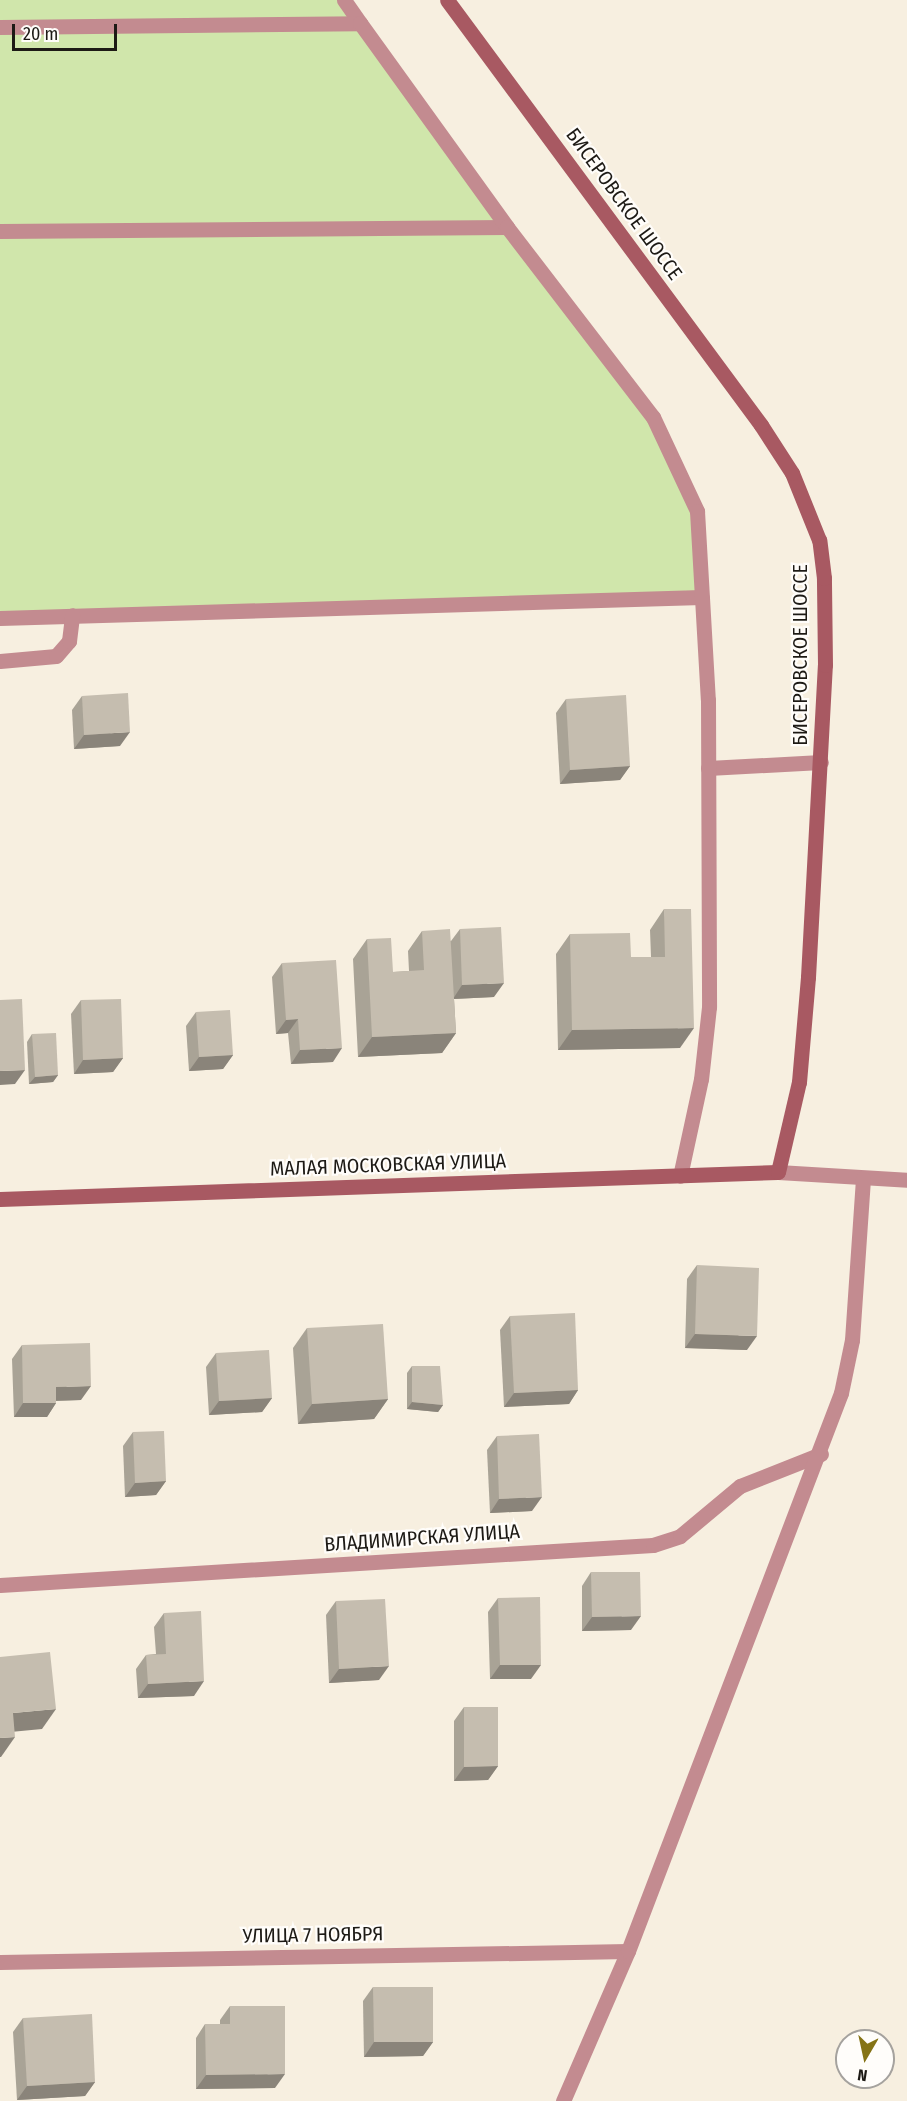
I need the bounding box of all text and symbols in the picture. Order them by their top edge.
scale bar [15,12,120,50]
text: 20 m [23,23,58,45]
street label: БИСЕРОВСКОЕ ШОССЕ [561,123,687,285]
street label: БИСЕРОВСКОЕ ШОССЕ [788,564,812,746]
street label: МАЛАЯ МОСКОВСКАЯ УЛИЦА [270,1149,506,1181]
street label: ВЛАДИМИРСКАЯ УЛИЦА [323,1519,521,1557]
street label: УЛИЦА 7 НОЯБРЯ [242,1922,384,1948]
north arrow [835,2029,895,2089]
text: N [856,2065,869,2085]

